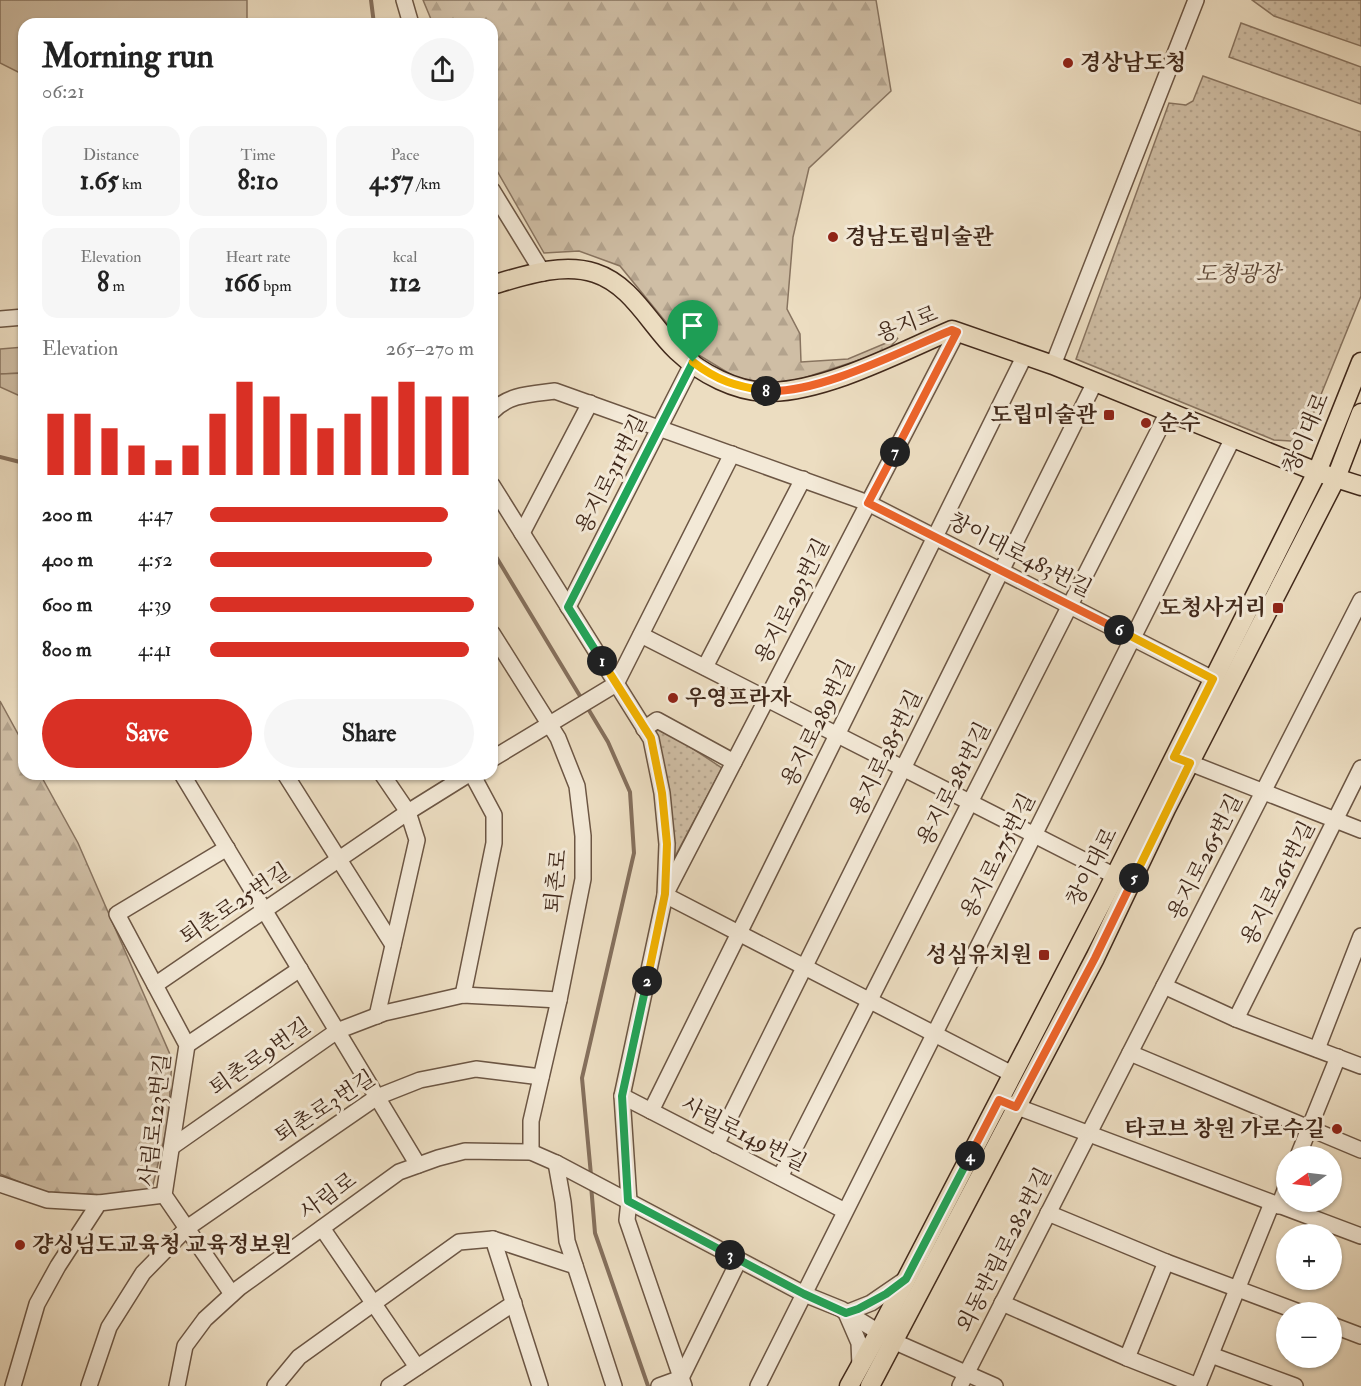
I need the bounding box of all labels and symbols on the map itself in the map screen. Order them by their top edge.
place label: 경상남도청 [1080,49,1186,77]
marker: 경상남도청 [1061,56,1075,70]
place label: 경남도립미술관 [845,223,995,251]
marker: 경남도립미술관 [826,230,840,244]
park label: 도청광장 [1195,260,1284,288]
pin [667,300,718,362]
street label: 용지로 [872,300,942,348]
pin: 8 [751,376,781,406]
street label: 창이대로 [1277,388,1335,478]
place label: 도립미술관 [991,401,1098,429]
marker: 도립미술관 [1102,408,1116,422]
place label: 순수 [1158,409,1201,437]
street label: 용지로311번길 [569,410,653,538]
marker: 순수 [1139,416,1153,430]
pin: 7 [880,437,910,467]
street label: 창이대로483번길 [943,507,1097,603]
street label: 용지로293번길 [748,534,836,668]
place label: 도청사거리 [1160,594,1266,622]
marker: 도청사거리 [1271,601,1285,615]
pin: 6 [1104,615,1134,645]
pin: 1 [587,646,617,676]
street label: 용지로289번길 [775,654,861,792]
place label: 우영프라자 [685,684,792,712]
street label: 용지로285번길 [843,685,929,821]
marker: 우영프라자 [666,691,680,705]
street label: 용지로281번길 [911,717,997,851]
street label: 용지로275번길 [954,789,1042,923]
street label: 용지로265번길 [1161,789,1249,925]
street label: 용지로261번길 [1235,816,1321,950]
street label: 창이대로 [1060,823,1124,911]
street label: 퇴촌로 [539,848,573,914]
street label: 퇴촌로25번길 [175,857,295,951]
pin: 5 [1119,863,1149,893]
place label: 성심유치원 [926,941,1032,969]
marker: 성심유치원 [1037,948,1051,962]
pin: 2 [632,966,662,996]
street label: 퇴촌로9번길 [204,1012,316,1102]
street label: 사림로123번길 [133,1052,177,1188]
street label: 퇴촌로3번길 [269,1064,381,1150]
street label: 사림로149번길 [676,1090,812,1178]
place label: 타코브 창원 가로수길 [1124,1115,1325,1143]
marker: 타코브 창원 가로수길 [1330,1122,1344,1136]
pin: 4 [955,1141,985,1171]
north arrow [1276,1146,1342,1212]
street label: 외동반림로282번길 [950,1163,1058,1337]
street label: 사림로 [294,1166,362,1226]
place label: 걍싱님도교육청 교육정보원 [32,1231,292,1259]
marker: 걍싱님도교육청 교육정보원 [13,1238,27,1252]
pin: 3 [715,1240,745,1270]

